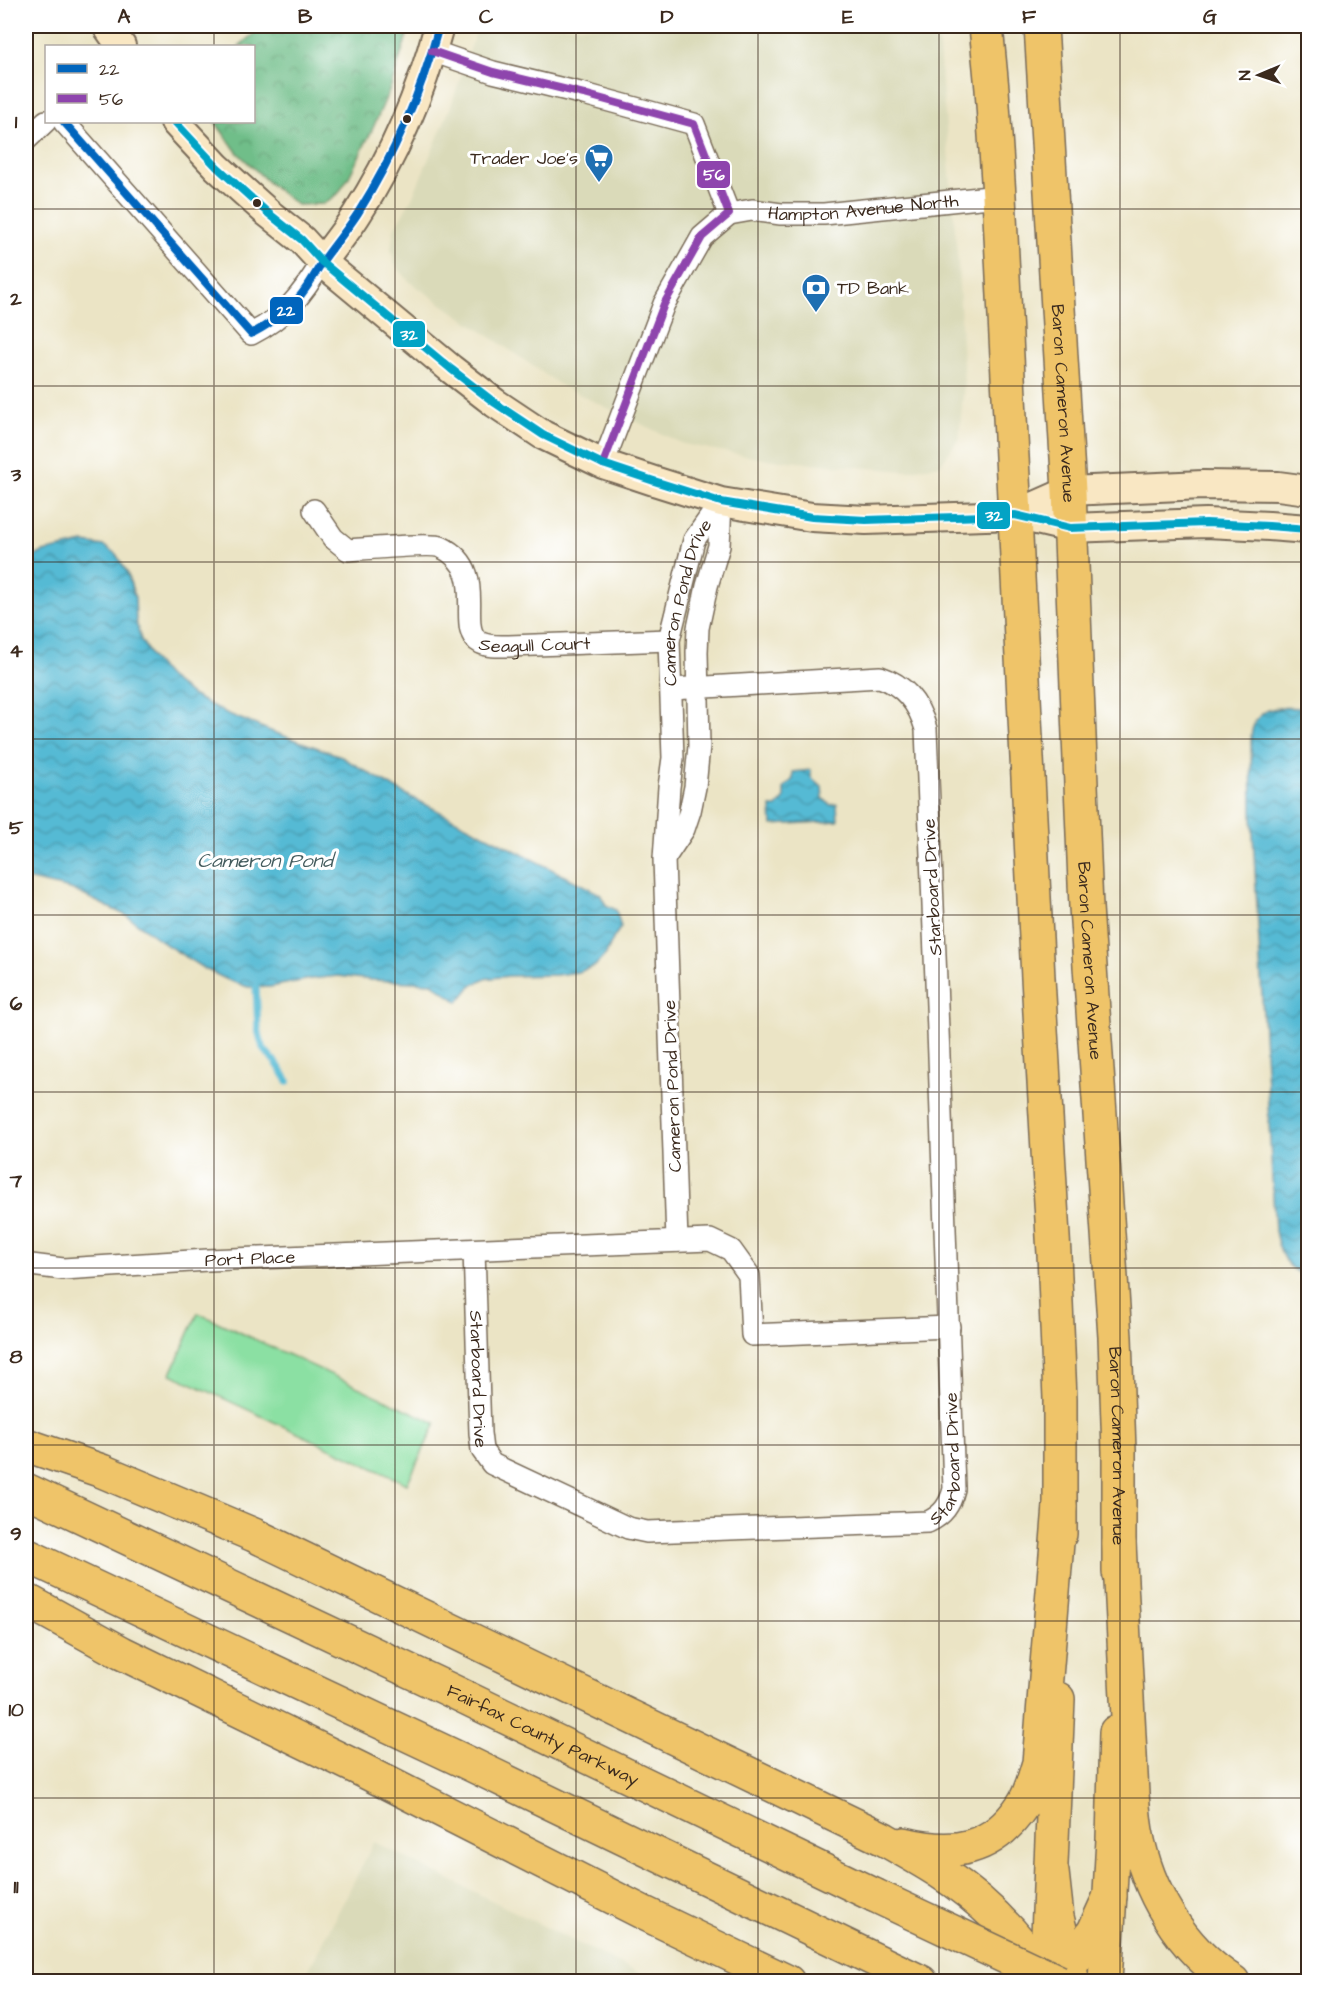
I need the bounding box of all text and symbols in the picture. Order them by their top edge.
text: A [118,3,131,31]
text: B [298,3,313,31]
text: C [479,3,494,31]
text: D [661,3,674,31]
text: E [842,3,854,31]
text: F [1022,3,1037,31]
text: G [1203,3,1217,31]
legend [45,45,255,123]
north arrow [1229,45,1289,105]
text: 22 [99,57,120,82]
text: N [1234,70,1256,81]
text: 56 [99,87,123,112]
text: 1 [15,108,18,136]
unlabelled marker [401,113,413,125]
supermarket icon: Trader Joe's [583,142,615,184]
place label: Trader Joe's [470,146,578,171]
line badge: 56 [696,160,731,189]
text: 56 [703,164,725,186]
street label: Hampton Avenue North [766,188,960,227]
unlabelled marker [251,197,263,209]
bank icon: TD Bank [800,272,832,314]
place label: TD Bank [837,276,909,301]
text: 2 [9,285,22,313]
line badge: 22 [269,296,304,325]
text: 22 [276,300,296,322]
street label: Baron Cameron Avenue [1045,303,1081,503]
line badge: 32 [392,320,426,348]
text: 32 [399,324,418,346]
text: 3 [10,461,22,489]
line badge: 32 [976,501,1011,530]
text: 32 [984,505,1003,527]
street label: Cameron Pond Drive [657,514,718,686]
street label: Seagull Court [476,631,592,660]
text: 4 [9,637,23,665]
text: 5 [9,814,24,842]
street label: Starboard Drive [916,818,949,956]
water label: Cameron Pond [197,847,336,875]
street label: Baron Cameron Avenue [1071,861,1108,1061]
text: 6 [10,990,23,1018]
street label: Cameron Pond Drive [657,999,688,1173]
text: 7 [9,1167,23,1195]
street label: Port Place [204,1245,296,1273]
street label: Starboard Drive [463,1310,494,1449]
text: 8 [10,1343,23,1371]
street label: Baron Cameron Avenue [1102,1346,1131,1545]
street label: Starboard Drive [924,1392,967,1532]
text: 9 [10,1520,22,1548]
street label: Fairfax County Parkway [442,1678,643,1793]
text: 10 [8,1696,24,1724]
text: 11 [13,1873,19,1901]

